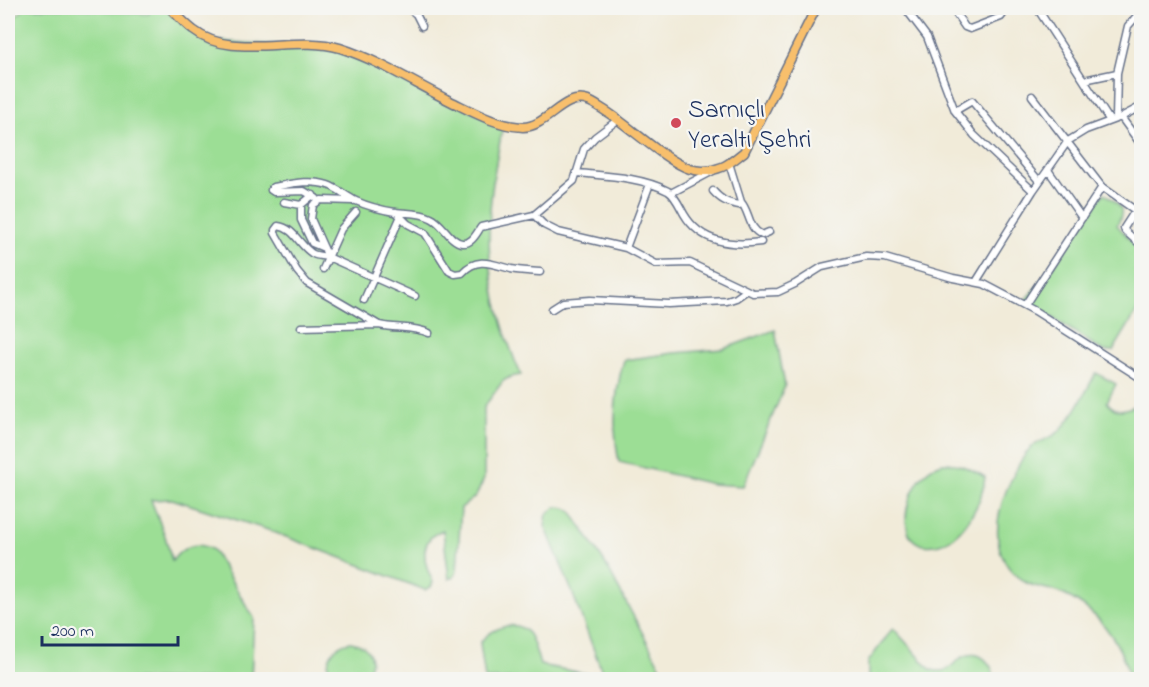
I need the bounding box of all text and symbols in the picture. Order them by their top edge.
place label: Sarnıçlı Yeraltı Şehri [688,92,811,160]
marker: Sarnıçlı Yeraltı Şehri [669,116,683,130]
scale bar [42,609,178,647]
text: 200 m [51,619,94,645]

